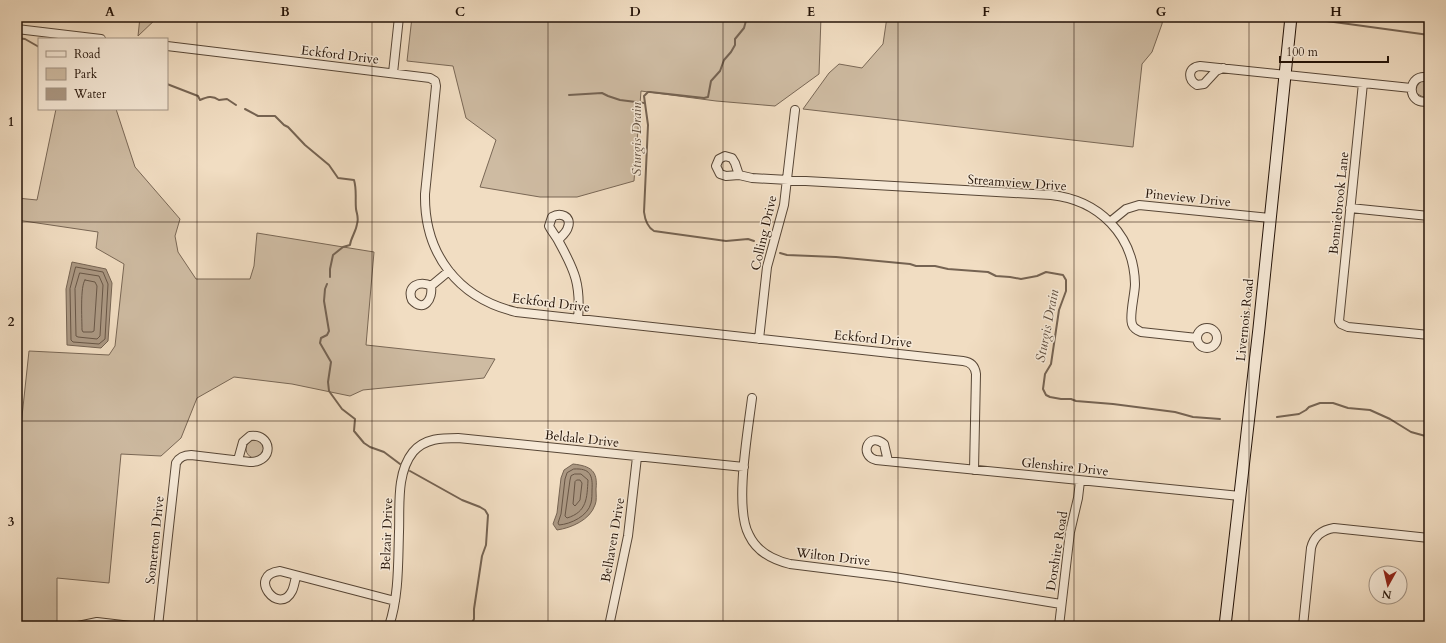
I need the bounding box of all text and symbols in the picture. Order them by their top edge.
text: A [105,3,115,21]
text: B [280,3,290,21]
text: C [455,3,465,21]
text: D [629,3,641,21]
text: E [807,3,815,21]
text: F [982,3,990,21]
text: G [1156,3,1167,21]
text: H [1330,3,1342,21]
legend [38,38,168,110]
scale bar [1280,38,1388,64]
street label: Eckford Drive [300,41,380,69]
text: 100 m [1286,44,1319,60]
text: Road [74,46,101,62]
text: Park [74,66,98,82]
text: Water [73,86,107,102]
water label: Sturgis Drain [627,102,646,176]
text: 1 [8,113,14,131]
street label: Bonniebrook Lane [1325,151,1353,255]
street label: Streamview Drive [967,171,1067,195]
street label: Pineview Drive [1144,185,1232,211]
street label: Colling Drive [747,193,781,272]
street label: Livernois Road [1232,278,1258,362]
water label: Sturgis Drain [1031,288,1063,364]
street label: Eckford Drive [511,289,591,317]
text: 2 [8,313,15,331]
street label: Eckford Drive [833,326,913,352]
street label: Beldale Drive [544,426,620,452]
street label: Glenshire Drive [1020,453,1110,481]
street label: Somerton Drive [141,495,169,585]
street label: Belhaven Drive [597,496,629,584]
street label: Belzair Drive [377,497,397,571]
street label: Dorshire Road [1042,510,1072,592]
text: 3 [8,513,15,531]
street label: Wilton Drive [794,543,871,571]
north arrow [1368,565,1408,605]
text: N [1380,586,1392,602]

